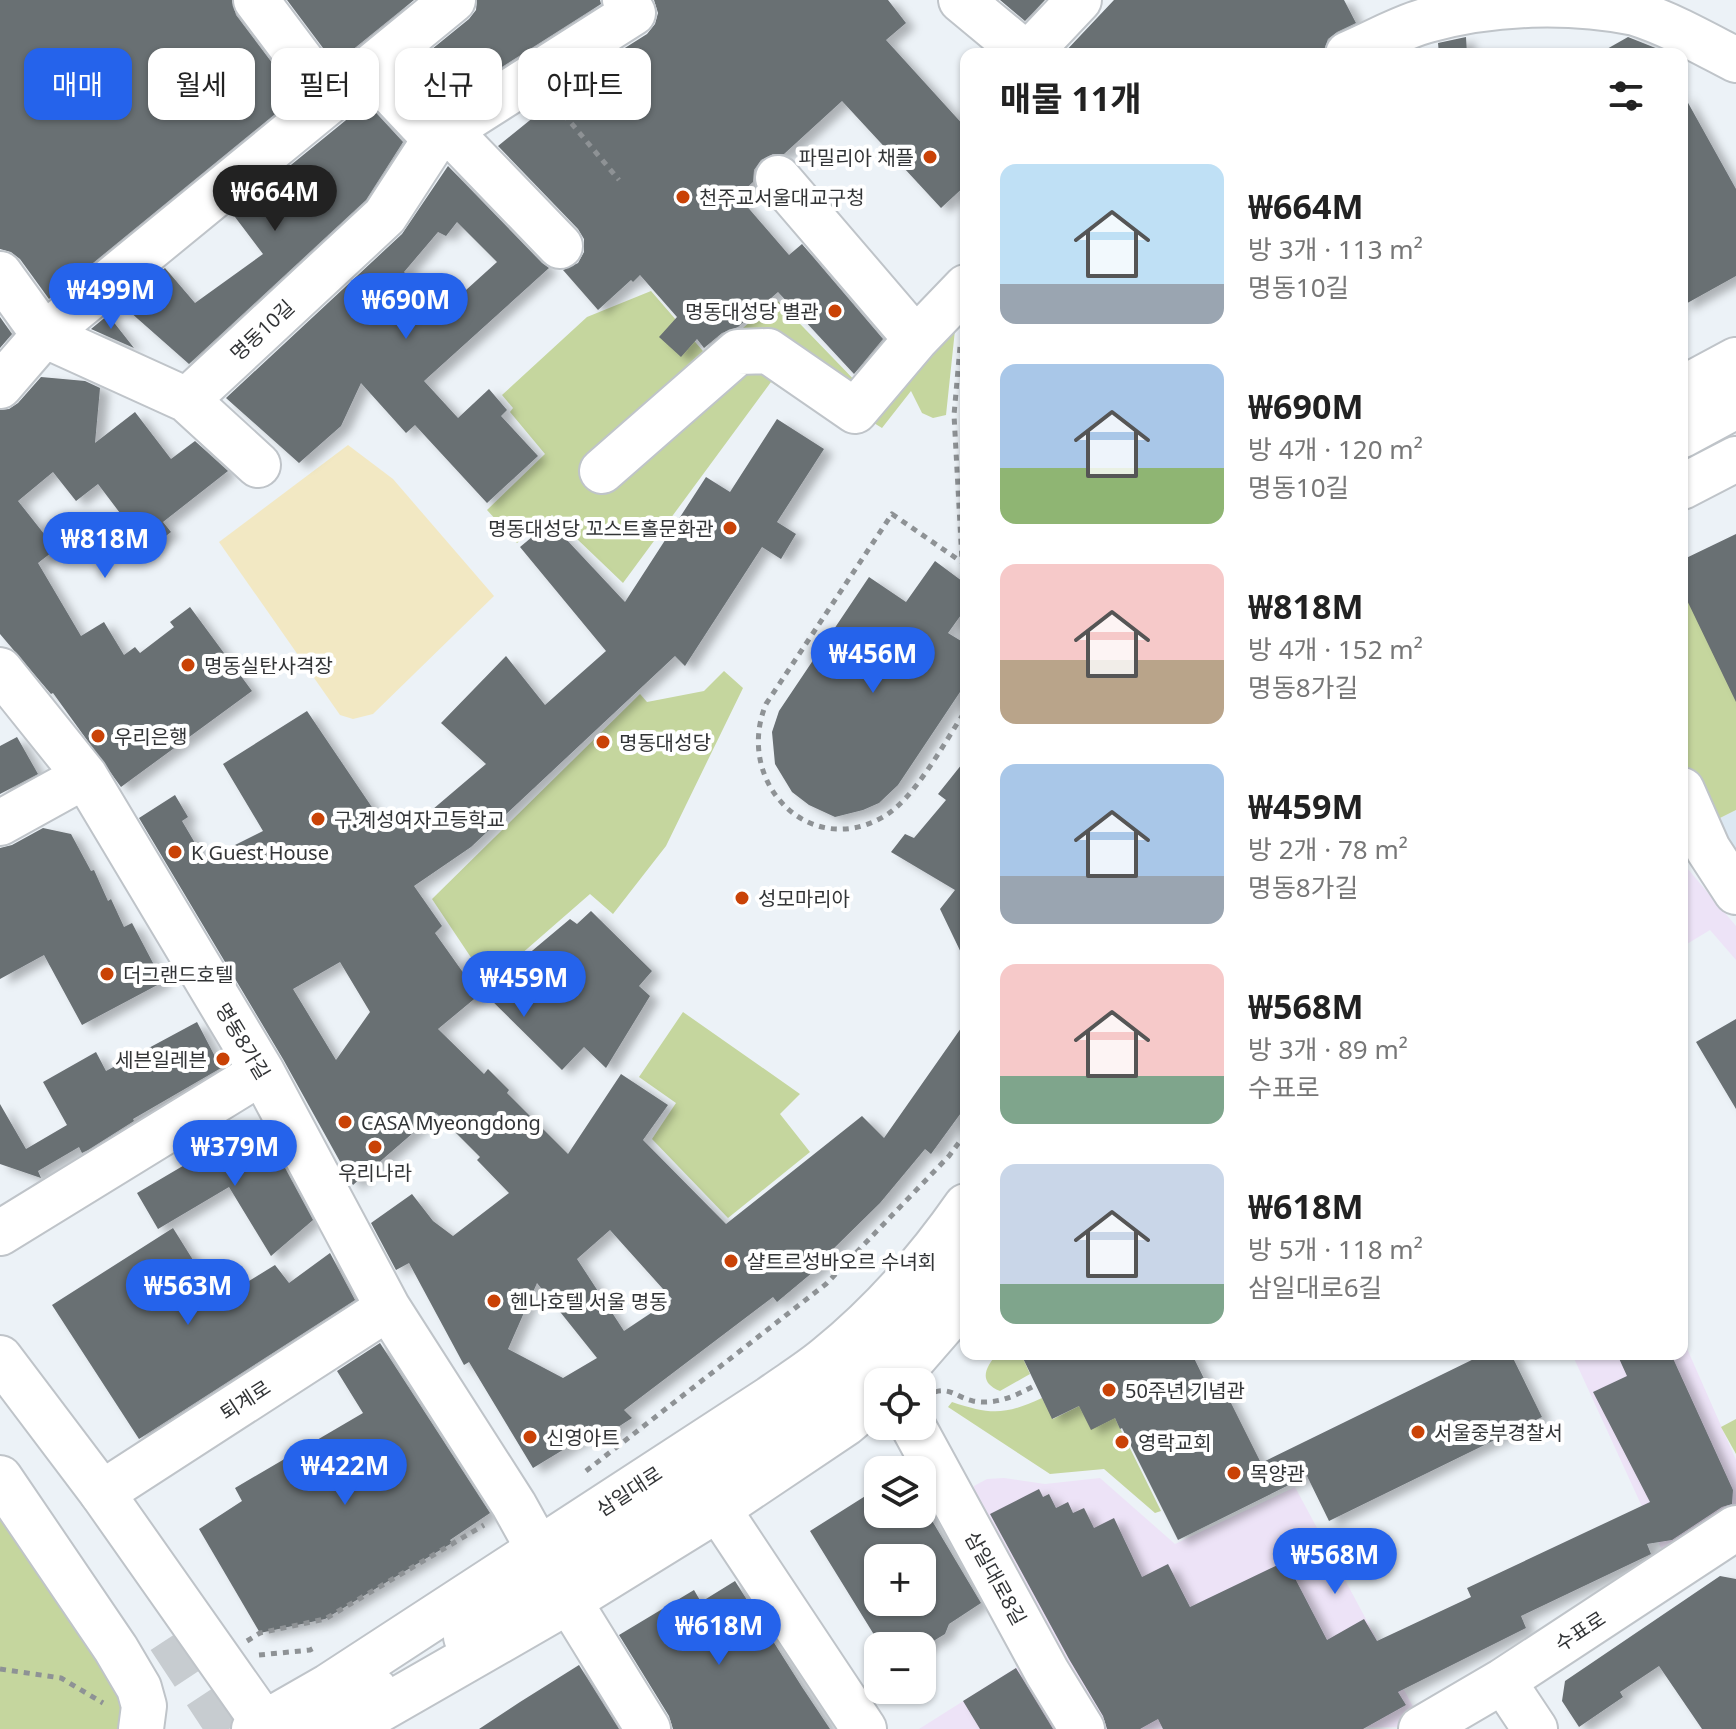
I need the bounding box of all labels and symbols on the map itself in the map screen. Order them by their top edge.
place label: 파밀리아 채플 [798,144,914,171]
marker: 파밀리아 채플 [921,148,939,166]
pin: ₩664M [219,165,331,233]
place label: 천주교서울대교구청 [699,184,865,211]
marker: 천주교서울대교구청 [674,188,692,206]
pin: ₩499M [55,263,167,331]
pin: ₩690M [350,273,462,341]
street label: 명동10길 [224,293,300,367]
place label: 명동대성당 별관 [685,298,819,325]
marker: 명동대성당 별관 [826,302,844,320]
pin: ₩818M [49,512,161,580]
place label: 명동대성당 꼬스트홀문화관 [488,515,714,542]
marker: 명동대성당 꼬스트홀문화관 [721,519,739,537]
pin: ₩456M [817,627,929,695]
place label: 명동실탄사격장 [204,652,333,679]
marker: 명동실탄사격장 [179,656,197,674]
place label: 우리은행 [114,723,188,750]
marker: 우리은행 [89,727,107,745]
place label: 명동대성당 [619,729,711,756]
marker: 명동대성당 [594,733,612,751]
place label: 구.계성여자고등학교 [334,806,505,833]
marker: 구.계성여자고등학교 [309,810,327,828]
place label: K Guest House [191,839,329,866]
marker: K Guest House [166,843,184,861]
place label: 성모마리아 [758,885,850,912]
marker: 성모마리아 [733,889,751,907]
pin: ₩459M [468,951,580,1019]
place label: 더그랜드호텔 [123,961,233,988]
marker: 더그랜드호텔 [98,965,116,983]
street label: 명동8가길 [210,998,276,1084]
place label: 세븐일레븐 [115,1046,207,1073]
marker: 세븐일레븐 [214,1050,232,1068]
place label: CASA Myeongdong [361,1109,541,1136]
marker: CASA Myeongdong [336,1113,354,1131]
pin: ₩379M [179,1120,291,1188]
marker: 우리나라 [366,1138,384,1156]
place label: 우리나라 [338,1159,412,1186]
place label: 샬트르성바오르 수녀회 [747,1248,936,1275]
marker: 샬트르성바오르 수녀회 [722,1252,740,1270]
pin: ₩563M [132,1259,244,1327]
place label: 헨나호텔 서울 명동 [510,1288,668,1315]
marker: 헨나호텔 서울 명동 [485,1292,503,1310]
street label: 퇴계로 [214,1374,276,1426]
place label: 50주년 기념관 [1125,1377,1245,1404]
marker: 50주년 기념관 [1100,1381,1118,1399]
place label: 서울중부경찰서 [1434,1419,1563,1446]
marker: 서울중부경찰서 [1409,1423,1427,1441]
place label: 신영아트 [546,1424,620,1451]
marker: 신영아트 [521,1428,539,1446]
place label: 영락교회 [1138,1429,1212,1456]
marker: 영락교회 [1113,1433,1131,1451]
pin: ₩422M [289,1439,401,1507]
street label: 삼일대로 [591,1460,667,1522]
place label: 목양관 [1250,1460,1305,1487]
marker: 목양관 [1225,1464,1243,1482]
street label: 삼일대로8길 [959,1526,1033,1630]
pin: ₩568M [1279,1528,1391,1596]
pin: ₩618M [663,1599,775,1667]
street label: 수표로 [1549,1605,1611,1657]

